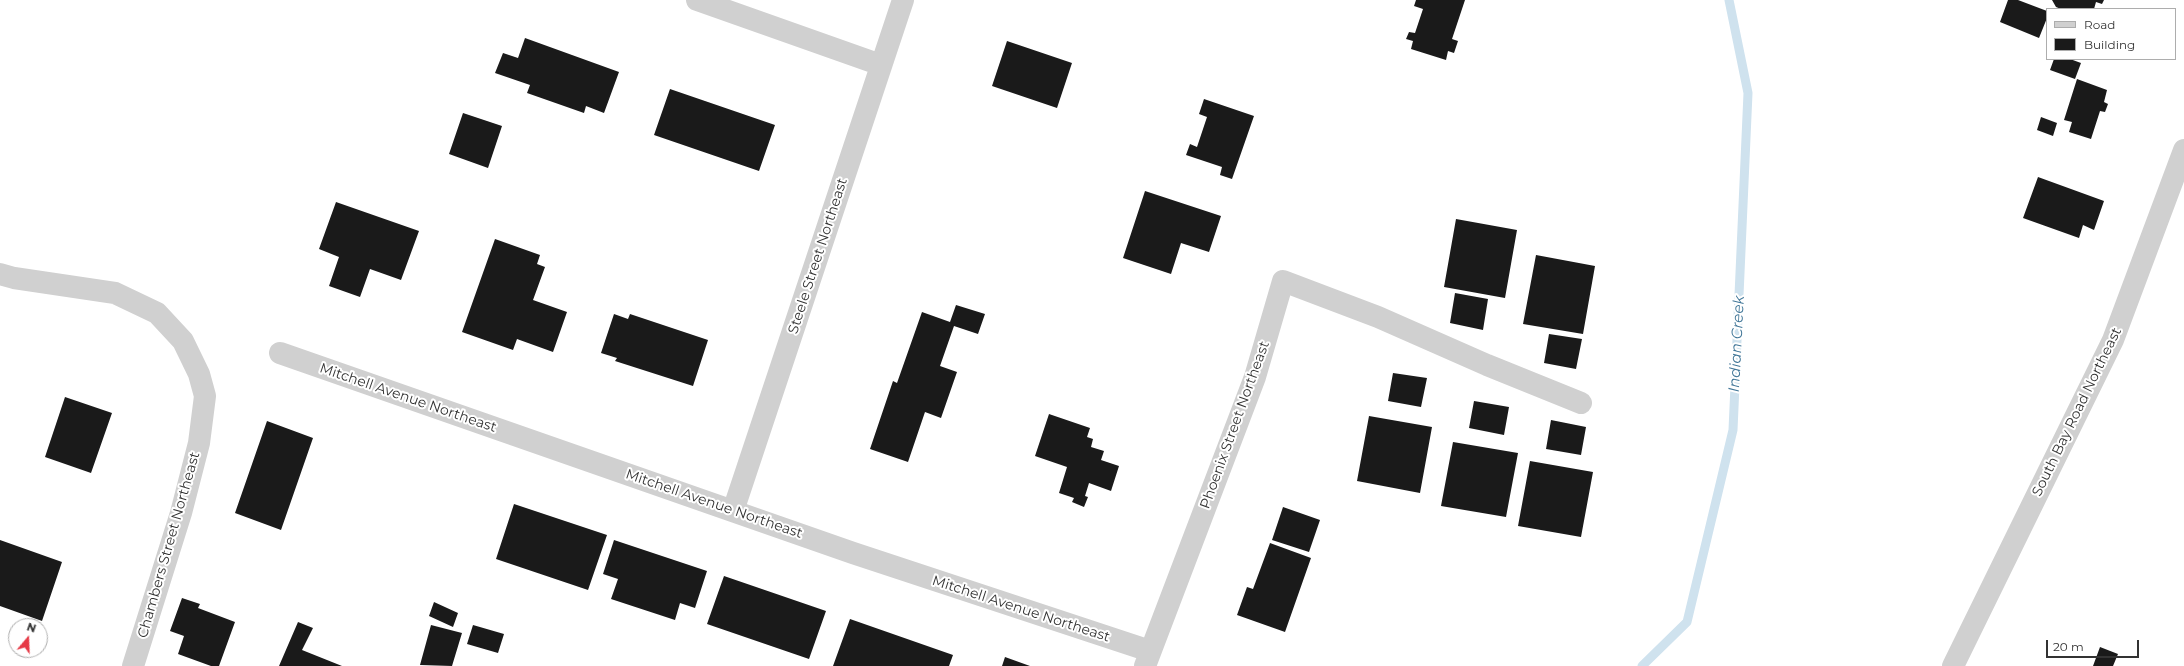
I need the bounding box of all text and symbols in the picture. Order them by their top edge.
legend [2046,8,2176,60]
text: Road [2084,17,2115,32]
text: Building [2084,37,2135,52]
street label: Steele Street Northeast [785,176,851,336]
water label: Indian Creek [1725,295,1749,393]
street label: South Bay Road Northeast [2029,325,2125,499]
street label: Phoenix Street Northeast [1197,339,1273,511]
street label: Mitchell Avenue Northeast [317,360,499,436]
street label: Chambers Street Northeast [134,450,204,640]
street label: Mitchell Avenue Northeast [623,466,805,542]
street label: Mitchell Avenue Northeast [930,572,1112,646]
north arrow [8,618,48,658]
text: N [25,620,38,636]
scale bar [2048,632,2141,658]
text: 20 m [2053,639,2084,654]

